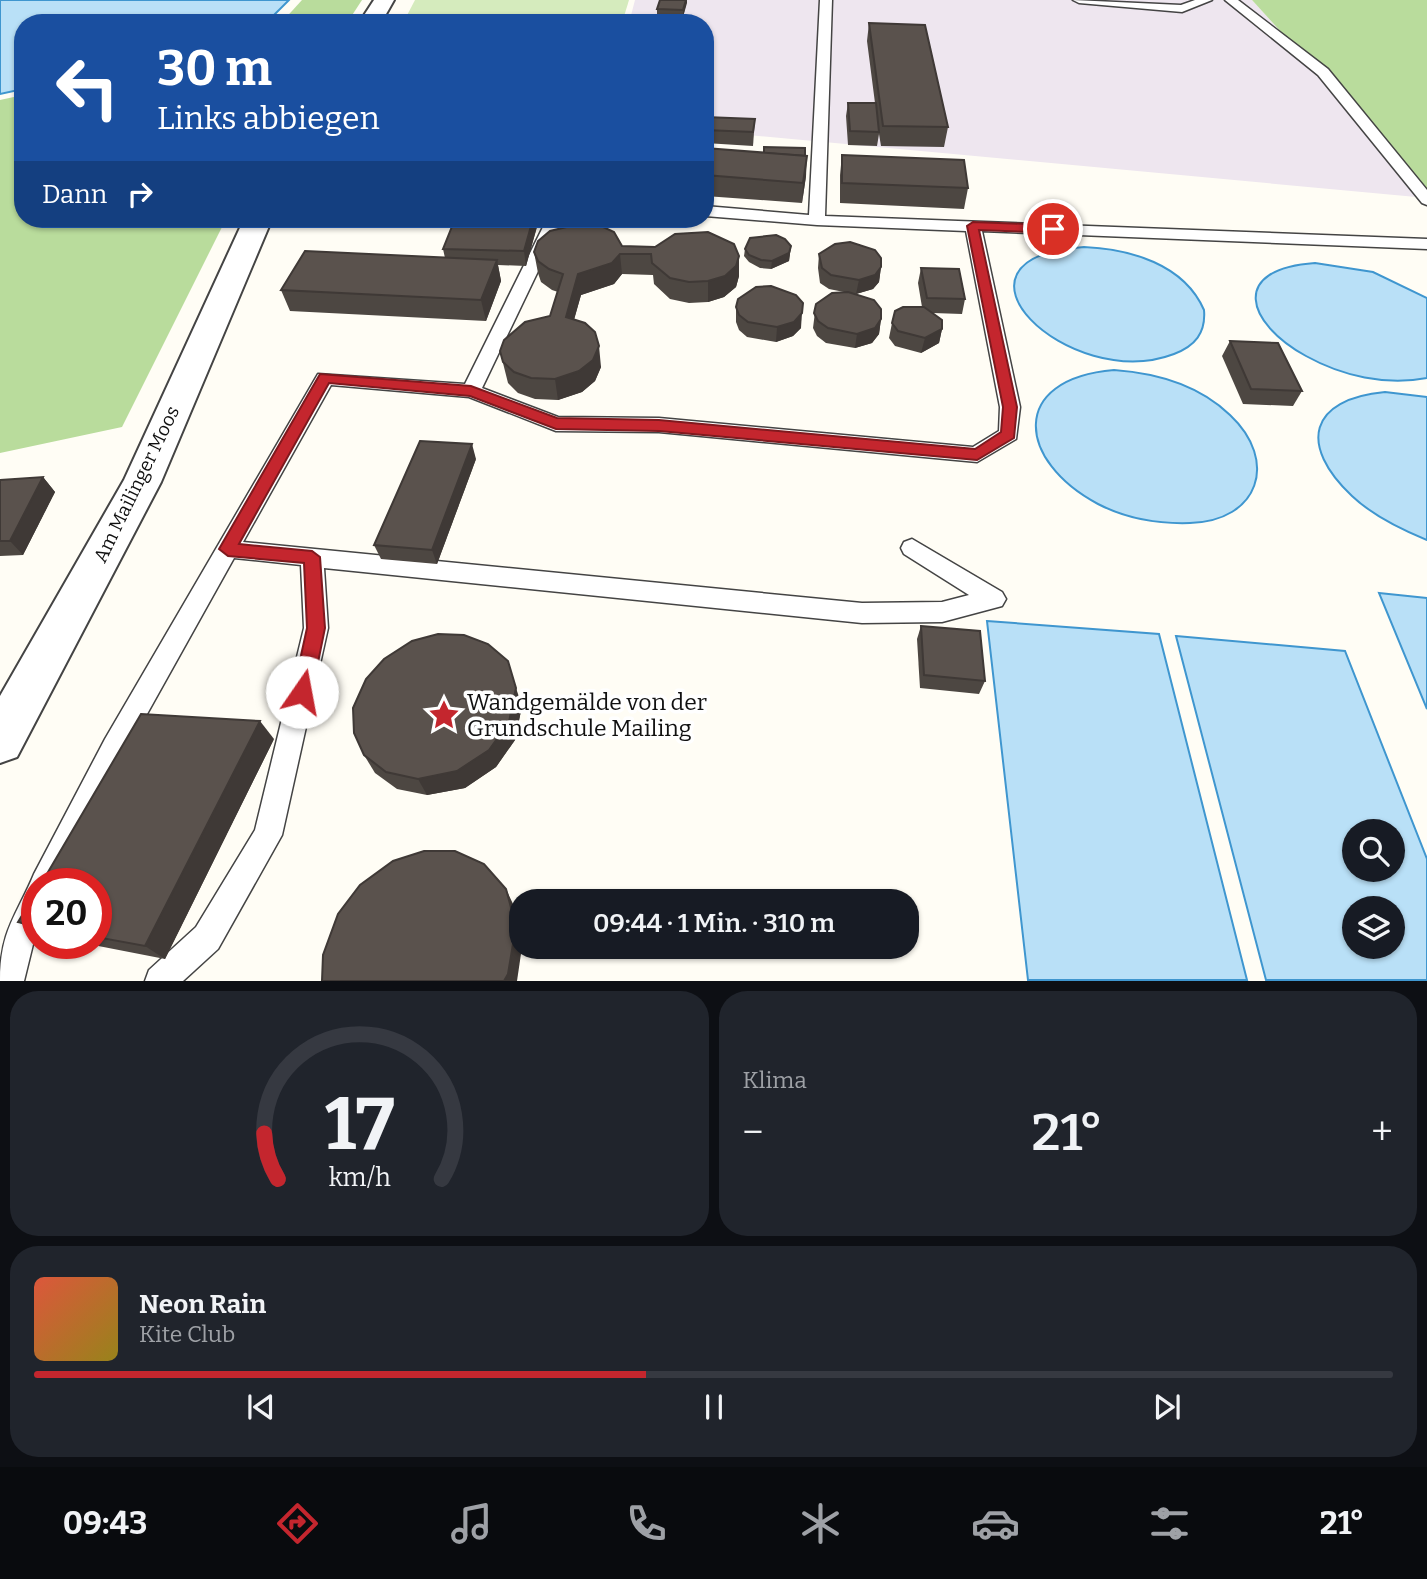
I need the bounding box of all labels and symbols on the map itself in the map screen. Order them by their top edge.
pin [1023,199,1083,259]
street label: Am Mailinger Moos [89,402,184,566]
position arrow [265,655,339,729]
place label: Wandgemälde von der Grundschule Mailing [467,688,707,742]
place icon: Wandgemälde von der Grundschule Mailing [427,698,461,732]
speed limit sign: 20 [21,868,112,959]

